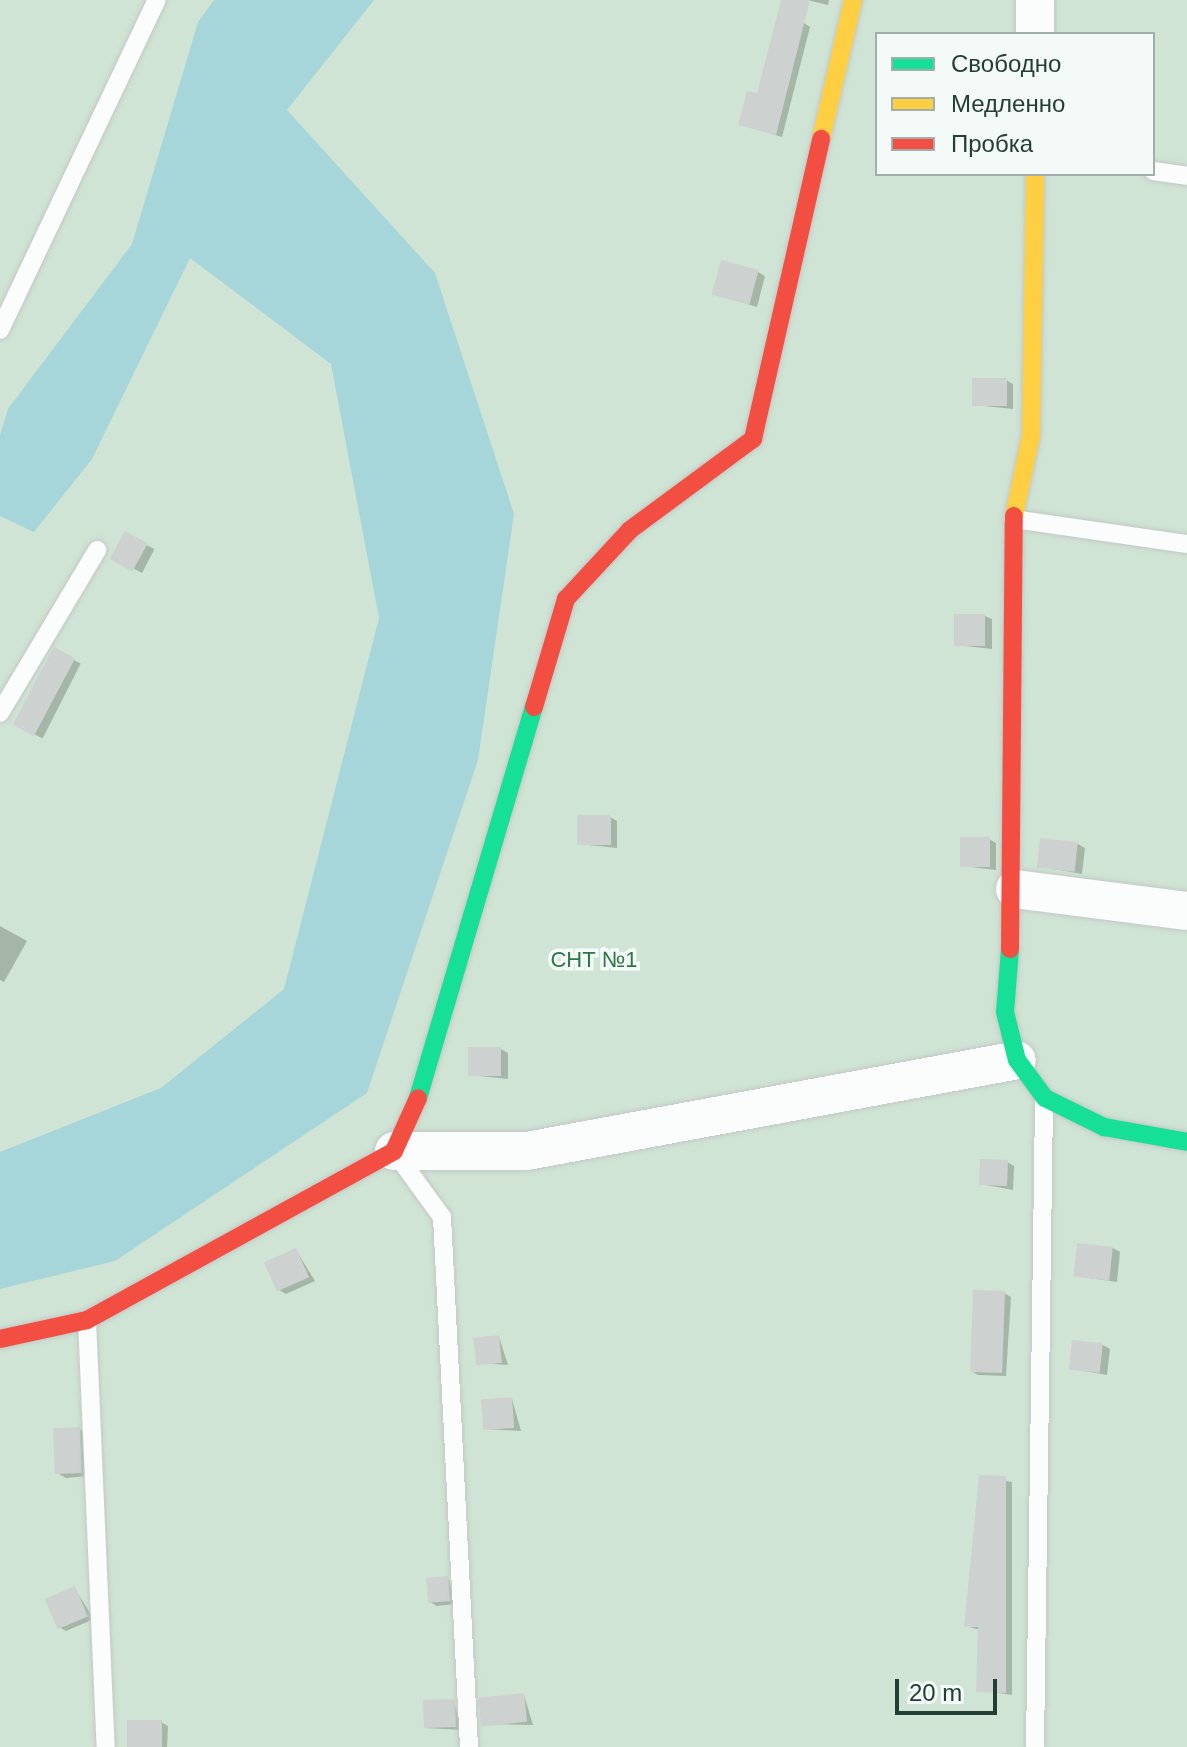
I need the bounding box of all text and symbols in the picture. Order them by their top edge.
legend [875,32,1155,176]
text: Свободно [951,50,1061,77]
text: Медленно [951,90,1065,117]
text: Пробка [951,130,1033,157]
park label: СНТ №1 [550,947,638,973]
scale bar [899,1663,1001,1713]
text: 20 m [909,1679,962,1706]

